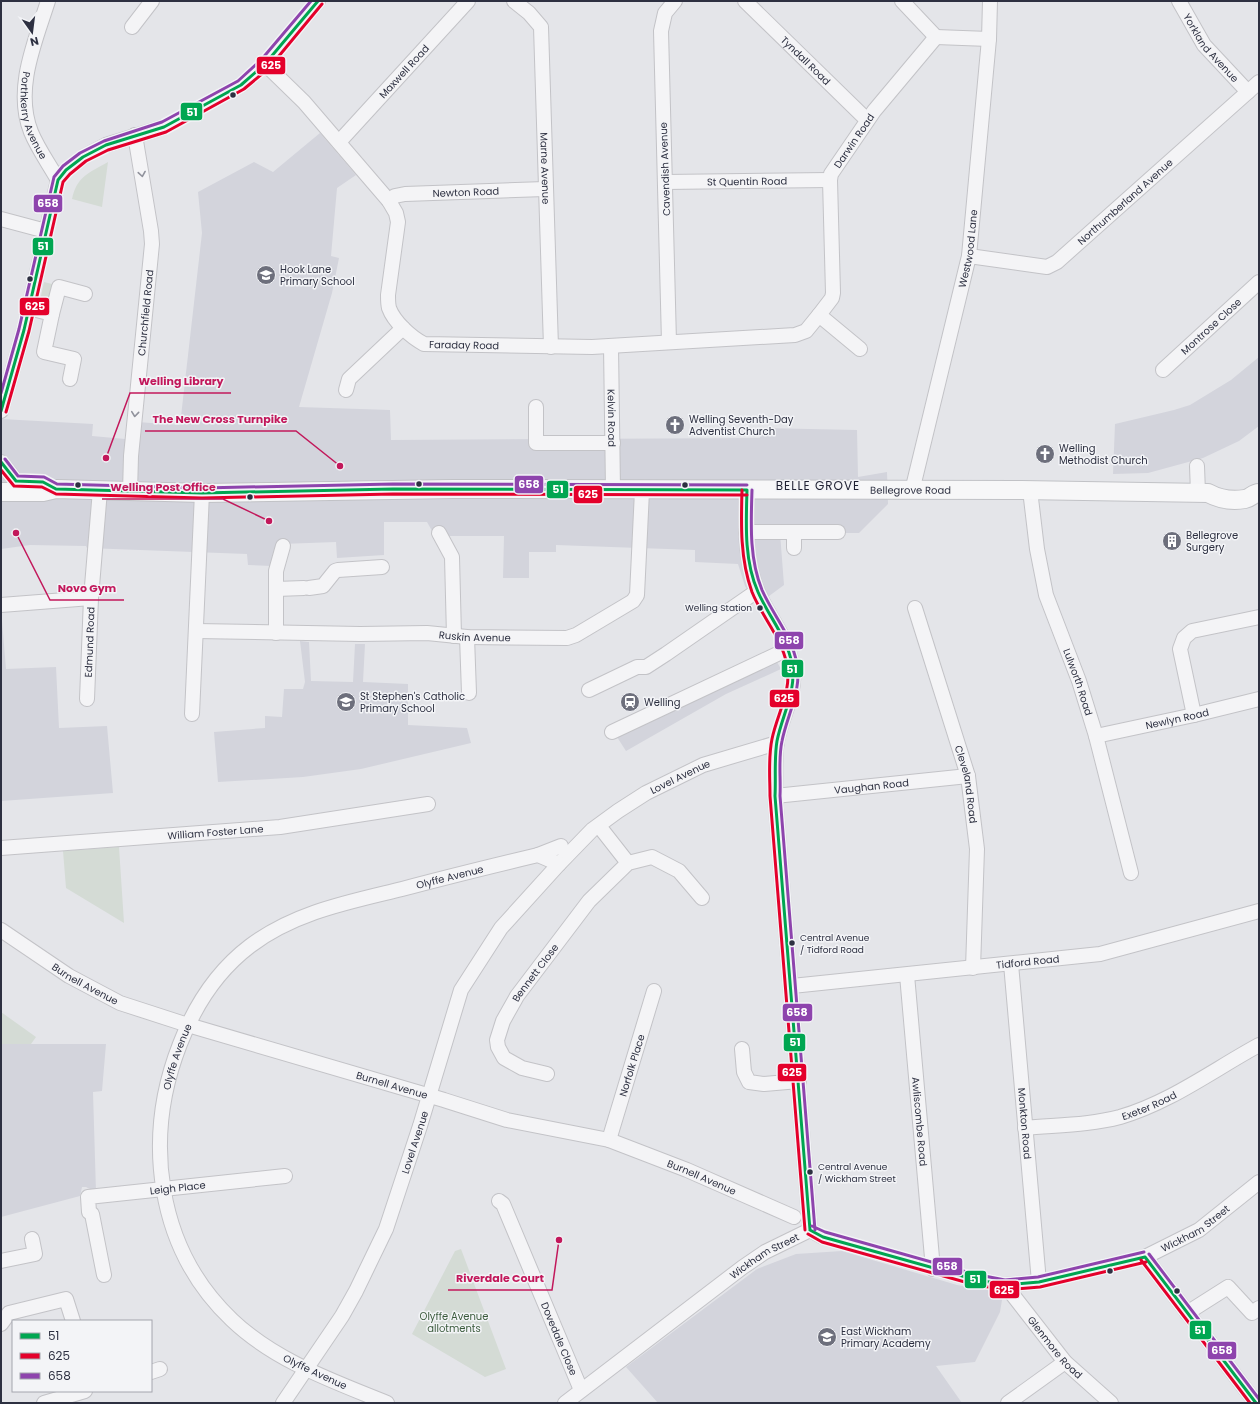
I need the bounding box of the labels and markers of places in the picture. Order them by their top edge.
unlabelled marker [228,90,238,100]
place label: Hook Lane Primary School [280,262,355,289]
school or university icon: Hook Lane Primary School [255,264,277,286]
unlabelled marker [25,274,35,284]
callout: Welling Library [130,370,231,393]
callout: The New Cross Turnpike [145,408,296,431]
place label: Welling Seventh-Day Adventist Church [689,412,794,439]
church icon: Welling Seventh-Day Adventist Church [664,414,686,436]
place label: Welling Methodist Church [1059,441,1148,468]
church icon: Welling Methodist Church [1034,443,1056,465]
callout: Welling Post Office [102,476,223,499]
unlabelled marker [414,479,424,489]
unlabelled marker [73,480,83,490]
unlabelled marker [680,480,690,490]
unlabelled marker [245,492,255,502]
place label: Bellegrove Surgery [1186,528,1238,555]
building icon: Bellegrove Surgery [1161,530,1183,552]
callout: Novo Gym [50,577,124,600]
place label: Welling Station [685,602,752,614]
marker: Welling Station [755,603,765,613]
place label: St Stephen's Catholic Primary School [360,689,465,716]
school or university icon: St Stephen's Catholic Primary School [335,691,357,713]
station icon: Welling [619,691,641,713]
place label: Welling [644,695,681,710]
place label: Central Avenue / Tidford Road [800,932,870,956]
marker: Central Avenue / Tidford Road [787,938,797,948]
place label: Central Avenue / Wickham Street [818,1161,896,1185]
marker: Central Avenue / Wickham Street [805,1167,815,1177]
unlabelled marker [1105,1266,1115,1276]
callout: Riverdale Court [448,1267,552,1290]
unlabelled marker [1172,1286,1182,1296]
place label: East Wickham Primary Academy [841,1324,931,1351]
school or university icon: East Wickham Primary Academy [816,1326,838,1348]

